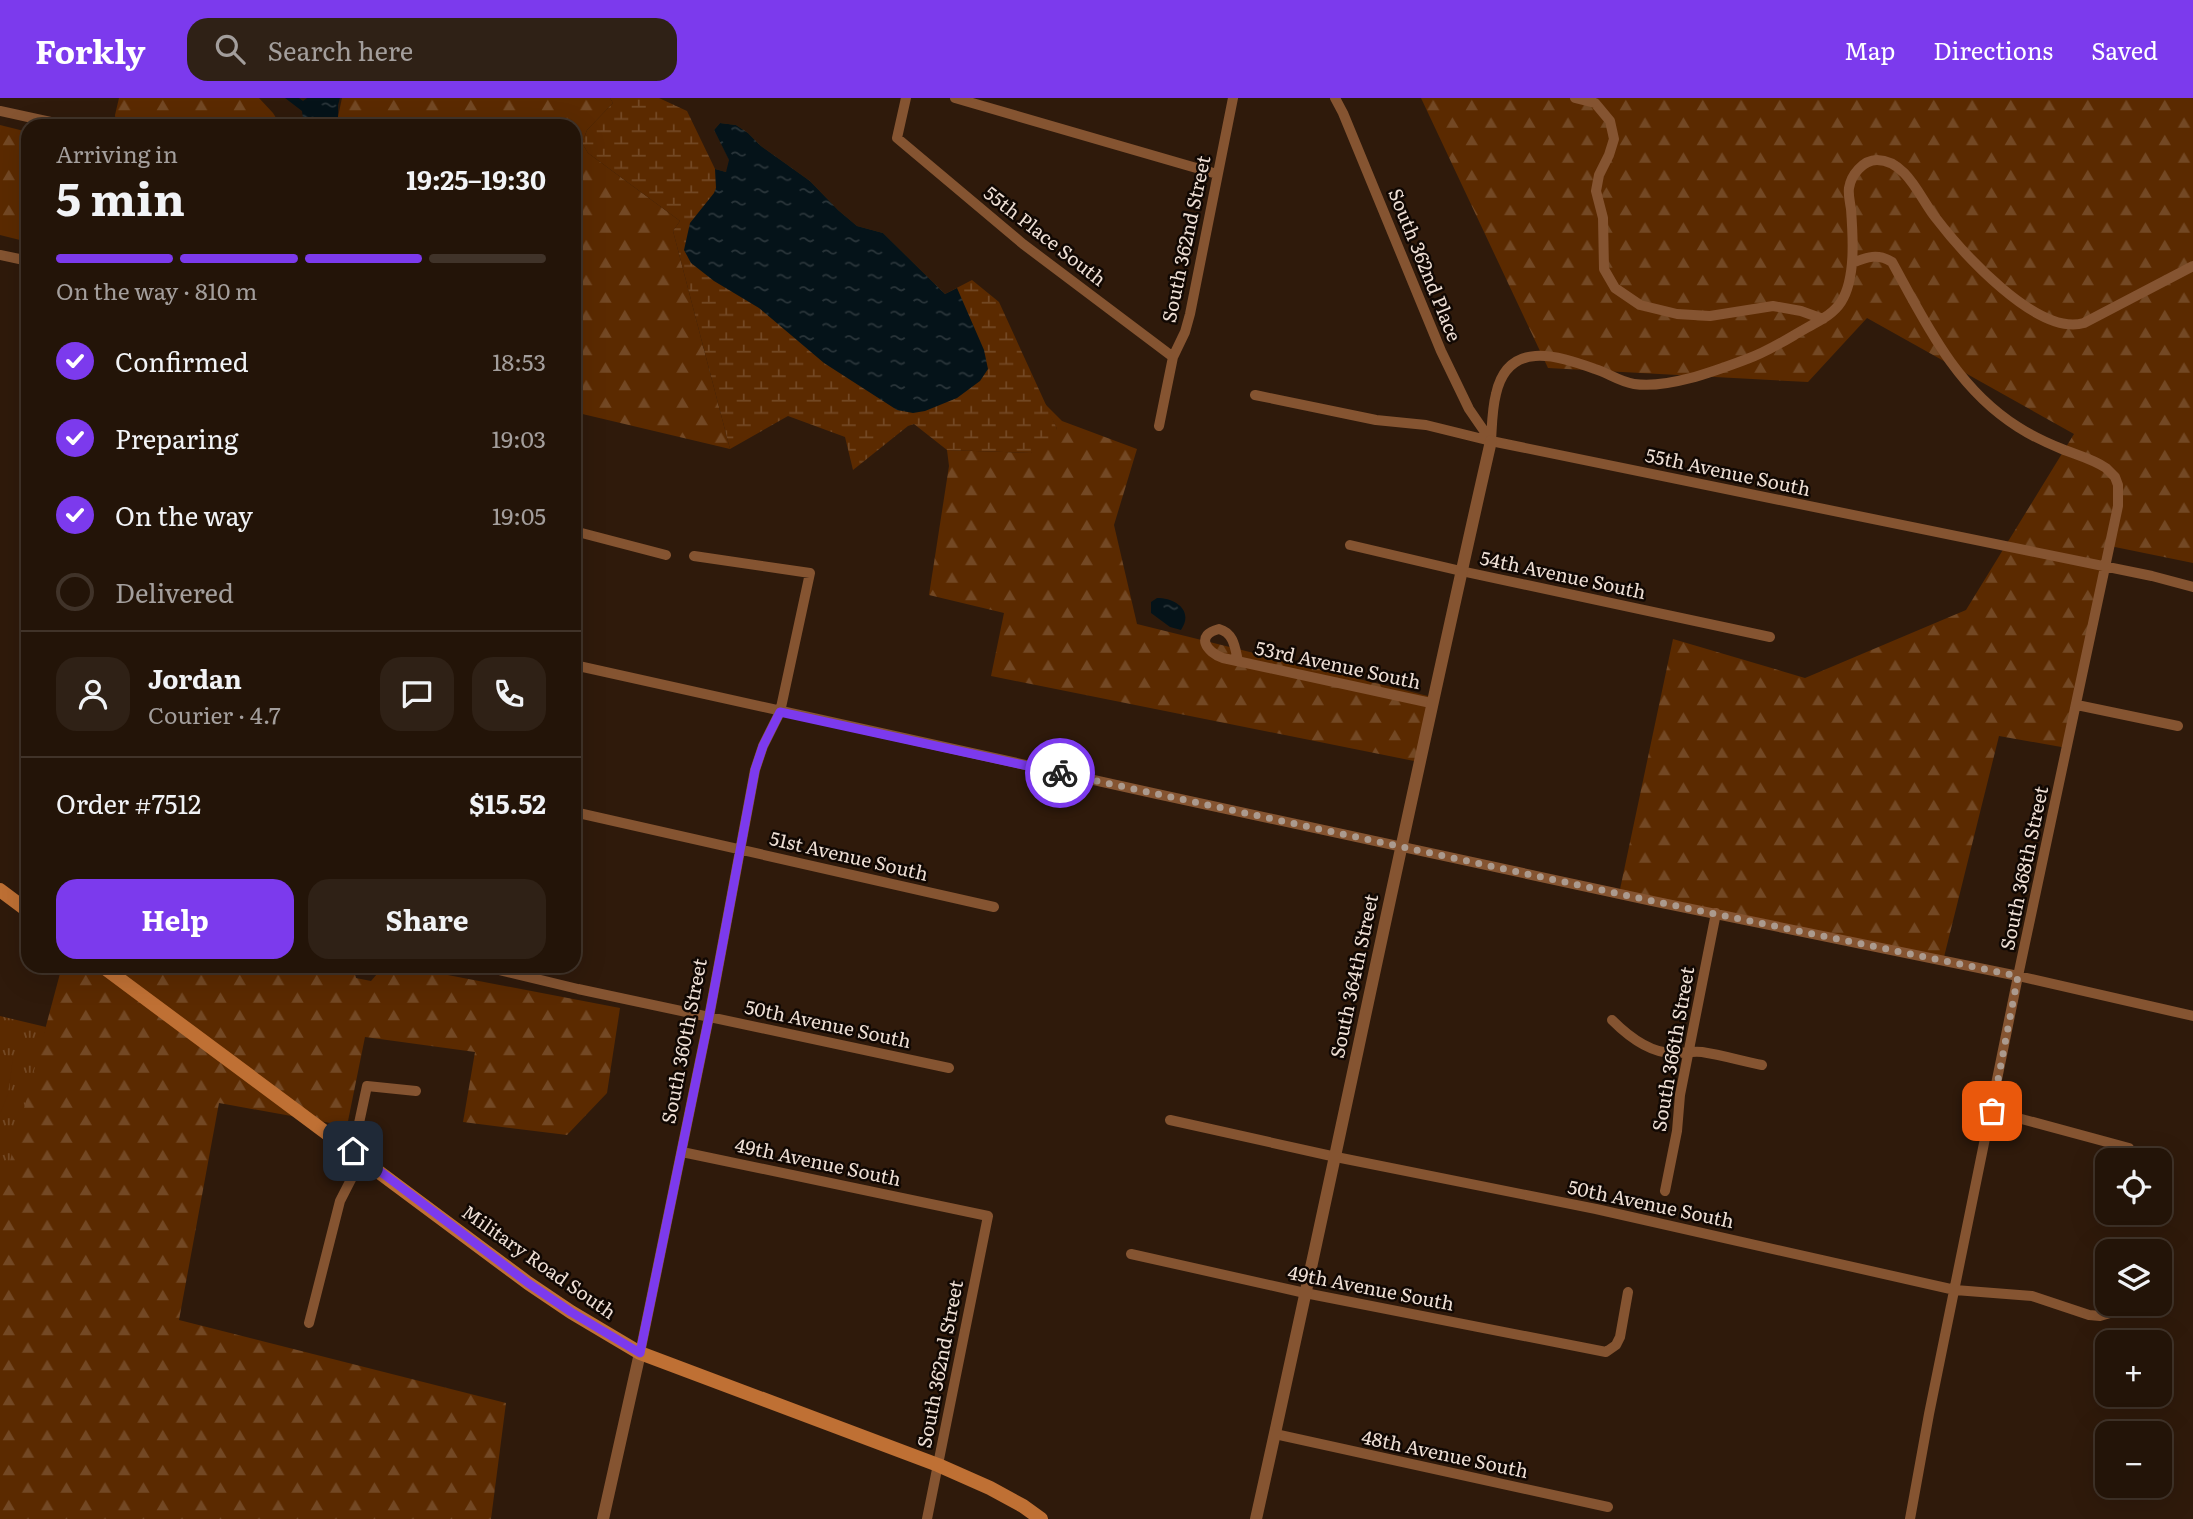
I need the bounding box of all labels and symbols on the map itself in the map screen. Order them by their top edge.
street label: South 362nd Street [1154,152,1216,325]
street label: 55th Place South [978,178,1113,292]
street label: South 362nd Place [1382,184,1470,346]
street label: 55th Avenue South [1643,440,1813,502]
street label: 54th Avenue South [1478,543,1649,605]
street label: 53rd Avenue South [1253,633,1424,695]
courier [1025,738,1095,808]
street label: South 368th Street [1992,783,2054,953]
street label: 51st Avenue South [767,823,931,887]
street label: South 364th Street [1322,891,1384,1061]
street label: South 360th Street [653,955,713,1126]
street label: South 366th Street [1644,964,1700,1134]
street label: 50th Avenue South [742,992,914,1054]
pin [1962,1081,2022,1141]
pin [323,1121,383,1181]
street label: 49th Avenue South [733,1130,904,1192]
street label: 50th Avenue South [1565,1172,1737,1234]
street label: Military Road South [457,1197,622,1325]
street label: 49th Avenue South [1286,1257,1457,1317]
street label: South 362nd Street [909,1277,969,1450]
street label: 48th Avenue South [1359,1422,1531,1484]

